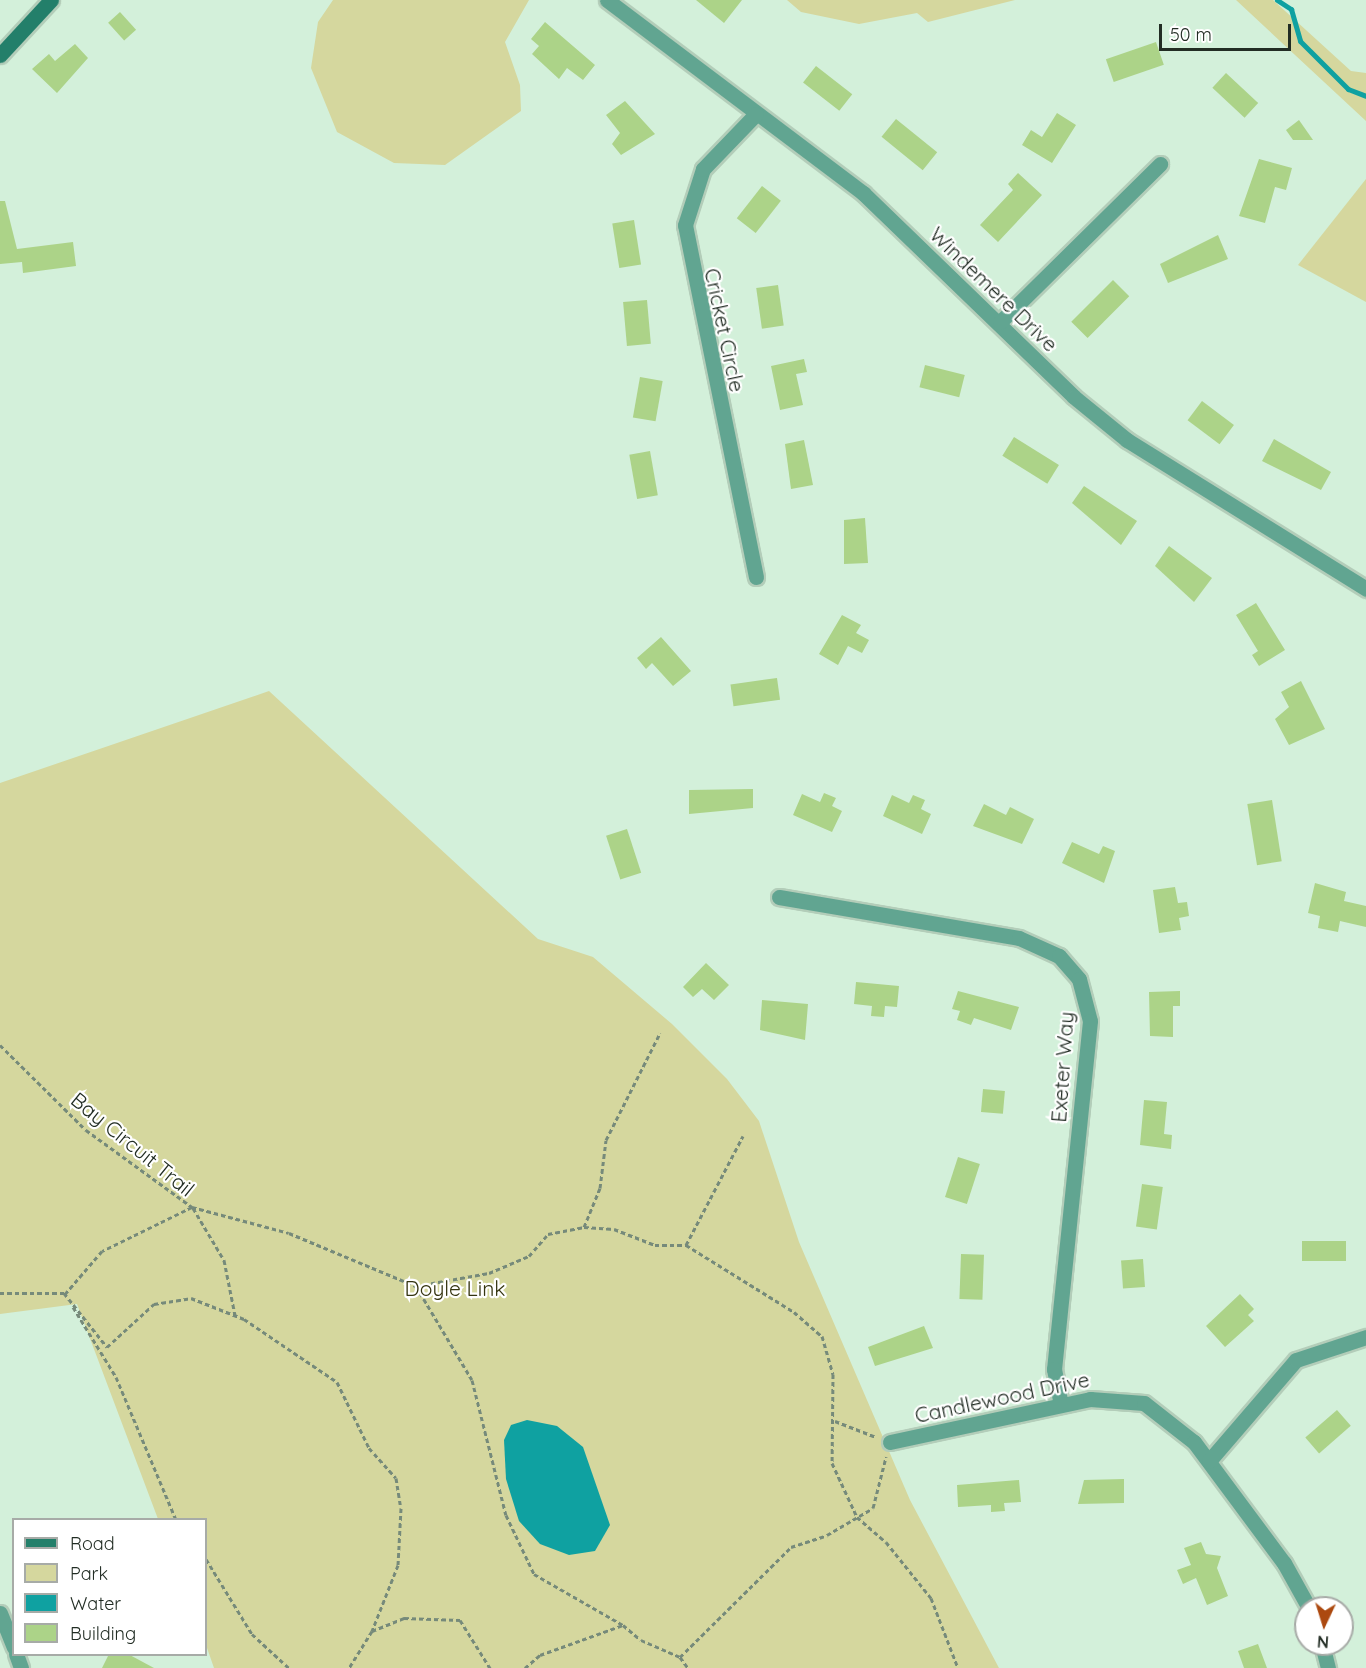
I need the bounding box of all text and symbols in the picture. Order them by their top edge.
scale bar [1162,12,1294,50]
text: 50 m [1170,23,1212,46]
street label: Windemere Drive [925,221,1063,357]
street label: Cricket Circle [700,266,750,394]
street label: Exeter Way [1046,1011,1078,1123]
street label: Bay Circuit Trail [66,1087,200,1201]
park label: Doyle Link [404,1275,506,1301]
street label: Candlewood Drive [912,1366,1092,1428]
legend [12,1518,207,1656]
text: Road [70,1532,115,1555]
text: Park [70,1562,108,1585]
text: Water [70,1592,121,1615]
north arrow [1294,1596,1354,1656]
text: Building [70,1622,136,1645]
text: N [1316,1632,1329,1652]

